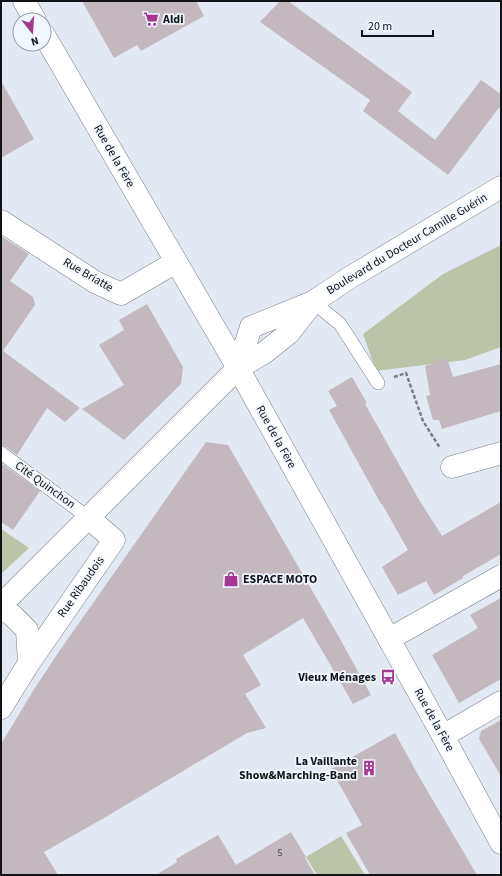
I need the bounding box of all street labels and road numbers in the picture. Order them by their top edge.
street label: Rue de la Fère [89,121,139,191]
street label: Boulevard du Docteur Camille Guérin [323,189,491,299]
street label: Rue Briatte [60,254,116,296]
street label: Rue de la Fère [252,402,300,472]
street label: Cité Quinchon [11,457,79,513]
street label: Rue Ribaudois [53,553,109,621]
street label: Rue de la Fère [410,685,458,755]

